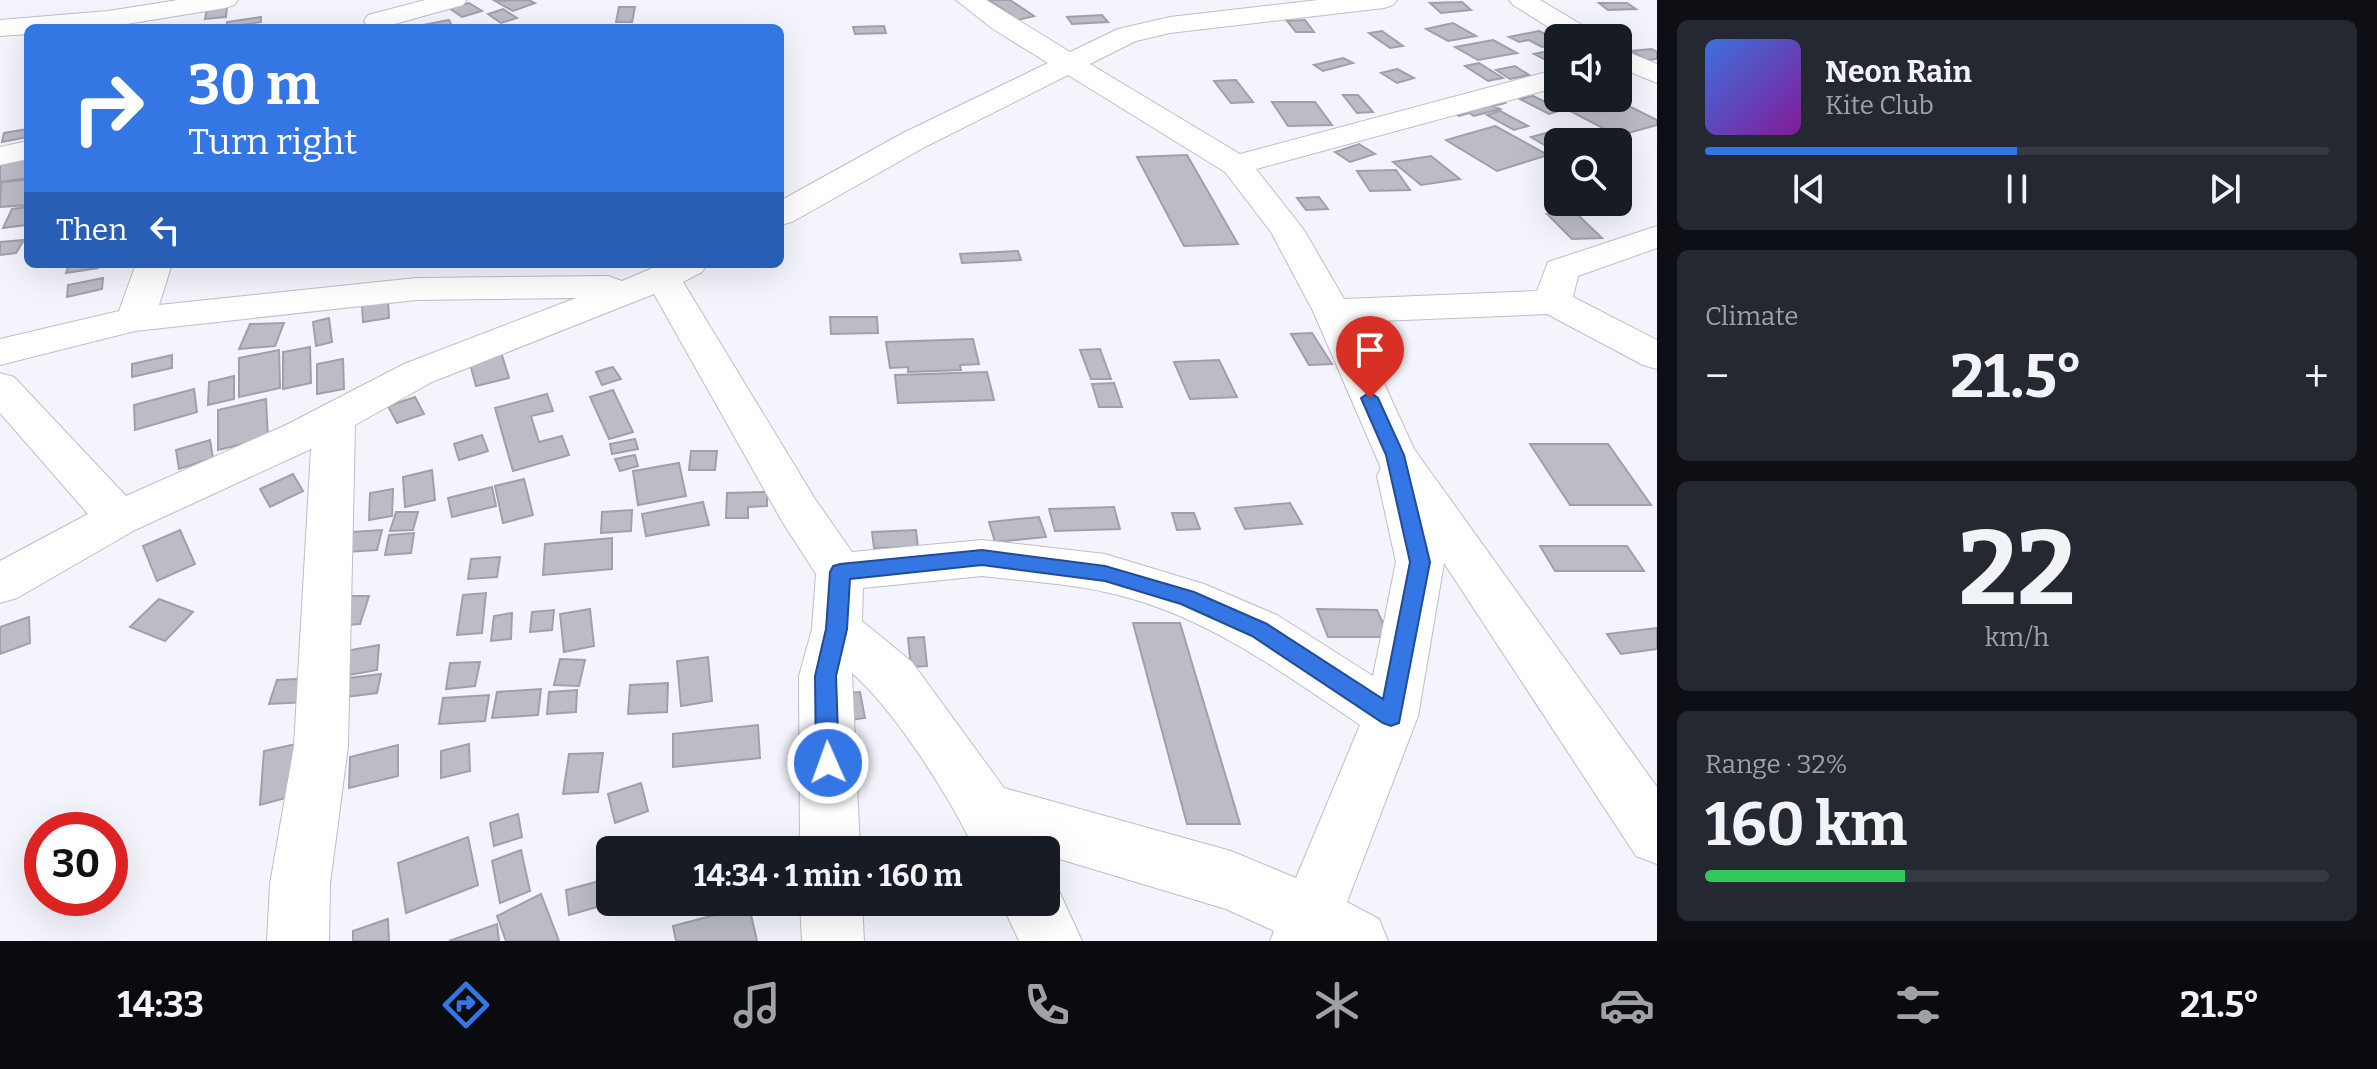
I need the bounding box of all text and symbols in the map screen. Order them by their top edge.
map controls [1544,24,1632,216]
button: sound [1544,24,1632,112]
text: 30 m [188,52,319,119]
text: Neon Rain [1825,54,1972,90]
icon: right [56,56,160,160]
text: Kite Club [1825,90,1934,121]
text: Turn right [188,120,357,164]
button: search [1544,128,1632,216]
icon: previous [1787,167,1831,211]
icon: pause [1995,167,2039,211]
icon: next [2203,167,2247,211]
icon: left [143,208,187,252]
text: Then [56,212,127,248]
text: Climate [1705,301,1799,332]
pin [1336,316,1404,398]
icon: arrive [1348,328,1392,372]
text: 21.5° [1950,341,2083,413]
text: − [1705,350,1729,403]
text: + [2304,350,2329,403]
text: 22 [1958,507,2076,632]
text: km/h [1985,622,2049,653]
position arrow [786,721,870,805]
text: Range · 32% [1705,749,1848,780]
text: 160 km [1705,789,1907,861]
speed limit sign: 30 [24,812,128,916]
text: 14:34 · 1 min · 160 m [694,858,962,894]
icon: directions [438,977,494,1033]
icon: music [729,977,785,1033]
icon: phone [1019,977,1075,1033]
icon: climate [1309,977,1365,1033]
icon: car [1599,977,1655,1033]
icon: filters [1890,977,1946,1033]
text: 14:33 [117,983,204,1027]
text: 21.5° [2180,983,2260,1027]

